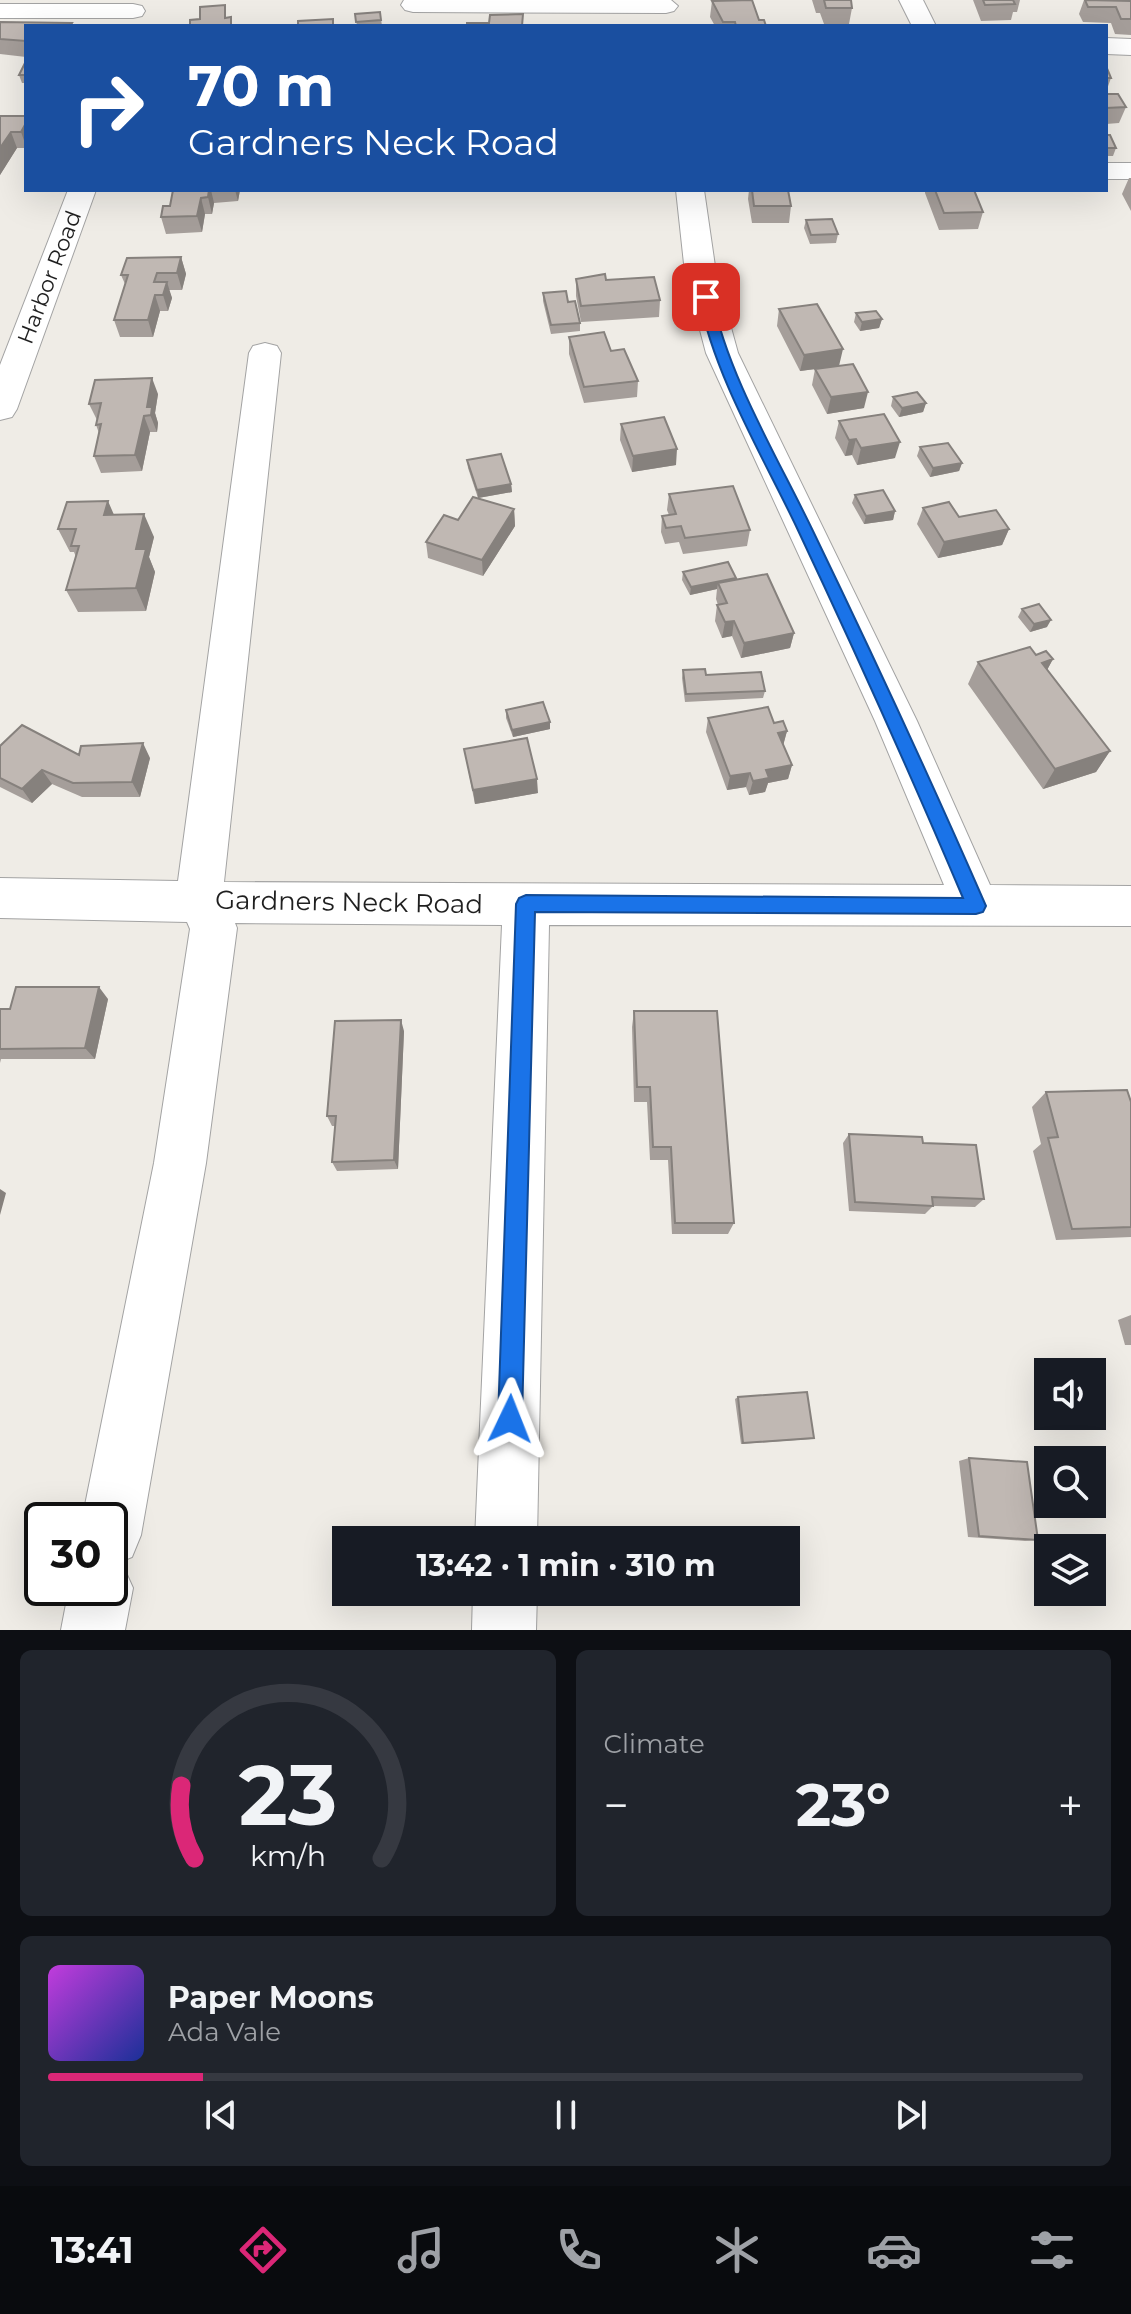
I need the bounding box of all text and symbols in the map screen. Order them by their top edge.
text: 70 m [188,52,334,120]
icon: right [56,56,160,160]
text: Gardners Neck Road [188,120,559,164]
street label: Harbor Road [12,207,87,348]
pin [672,263,740,331]
icon: arrive [684,275,728,319]
street label: Gardners Neck Road [215,884,483,920]
map controls [1034,1358,1106,1606]
button: sound [1034,1358,1106,1430]
position arrow [468,1377,552,1461]
button: search [1034,1446,1106,1518]
speed limit sign: 30 [24,1502,128,1606]
button: layers [1034,1534,1106,1606]
text: 13:42 · 1 min · 310 m [416,1547,716,1584]
text: Climate [604,1728,705,1760]
text: 23 [239,1744,337,1846]
text: 23° [796,1768,891,1841]
text: − [604,1778,629,1832]
text: + [1058,1778,1083,1832]
text: km/h [250,1838,326,1873]
text: Paper Moons [168,1979,374,2016]
text: Ada Vale [168,2016,281,2048]
icon: previous [199,2093,243,2137]
icon: pause [544,2093,588,2137]
icon: next [889,2093,933,2137]
icon: directions [235,2222,291,2278]
icon: music [393,2222,449,2278]
icon: phone [551,2222,607,2278]
icon: climate [709,2222,765,2278]
icon: car [866,2222,922,2278]
icon: filters [1024,2222,1080,2278]
text: 13:41 [51,2228,134,2272]

